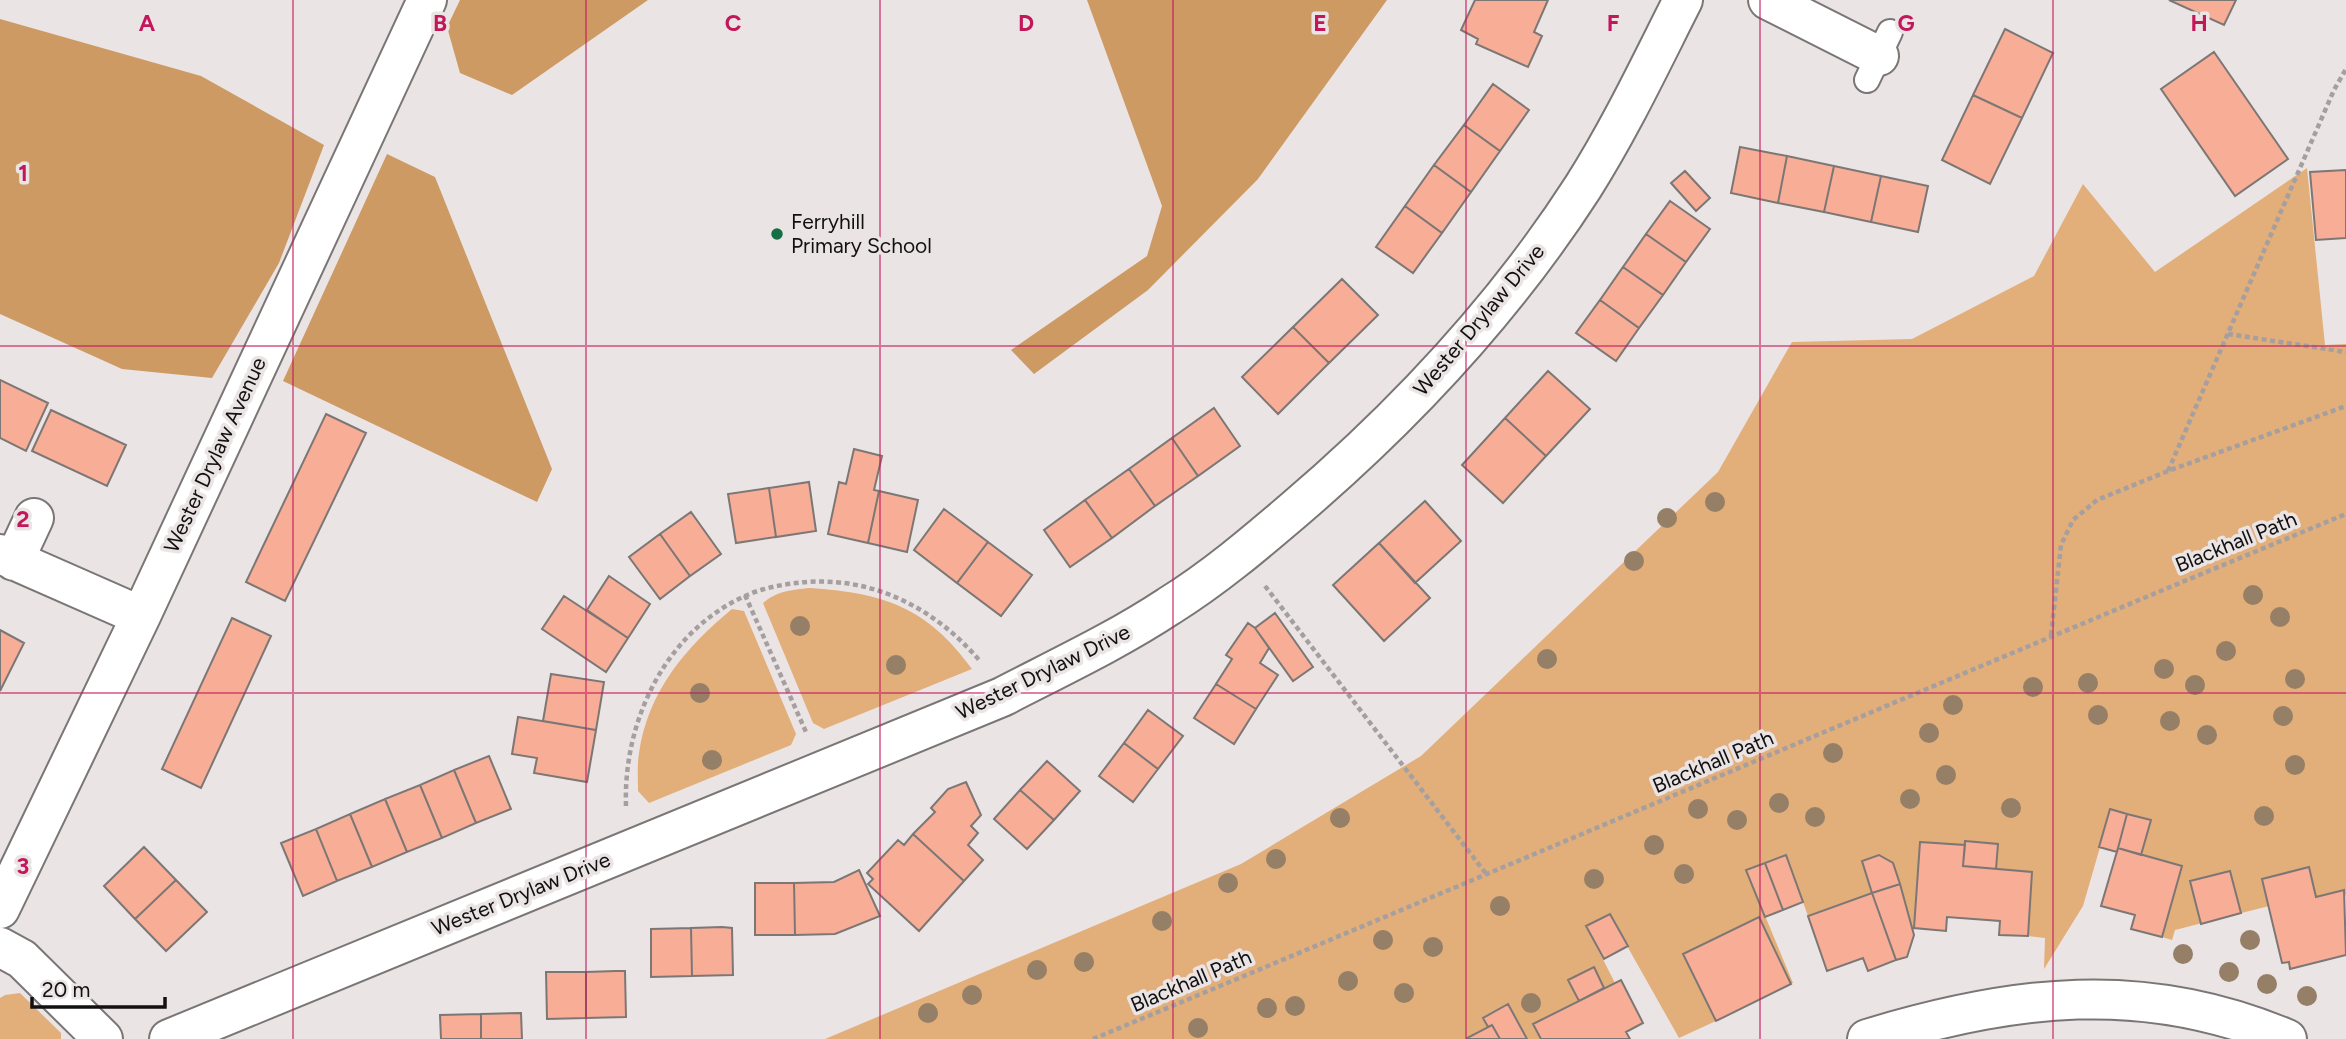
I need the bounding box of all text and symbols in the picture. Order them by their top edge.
text: A [139,9,156,37]
text: B [433,9,447,37]
text: C [725,9,742,37]
text: D [1018,9,1034,37]
text: E [1313,9,1327,37]
text: F [1607,9,1620,37]
text: G [1897,9,1915,37]
text: H [2190,9,2208,37]
text: 1 [18,159,28,187]
place label: Ferryhill Primary School [791,209,932,258]
marker: Ferryhill Primary School [769,226,785,242]
street label: Wester Drylaw Drive [1408,239,1549,401]
street label: Wester Drylaw Avenue [158,353,271,556]
text: 2 [16,505,30,533]
street label: Blackhall Path [2171,506,2300,577]
street label: Wester Drylaw Drive [952,619,1134,724]
street label: Blackhall Path [1649,725,1777,798]
street label: Wester Drylaw Drive [428,846,614,941]
text: 3 [17,852,29,880]
street label: Blackhall Path [1127,944,1255,1017]
scale bar [32,965,164,1009]
text: 20 m [42,977,90,1002]

